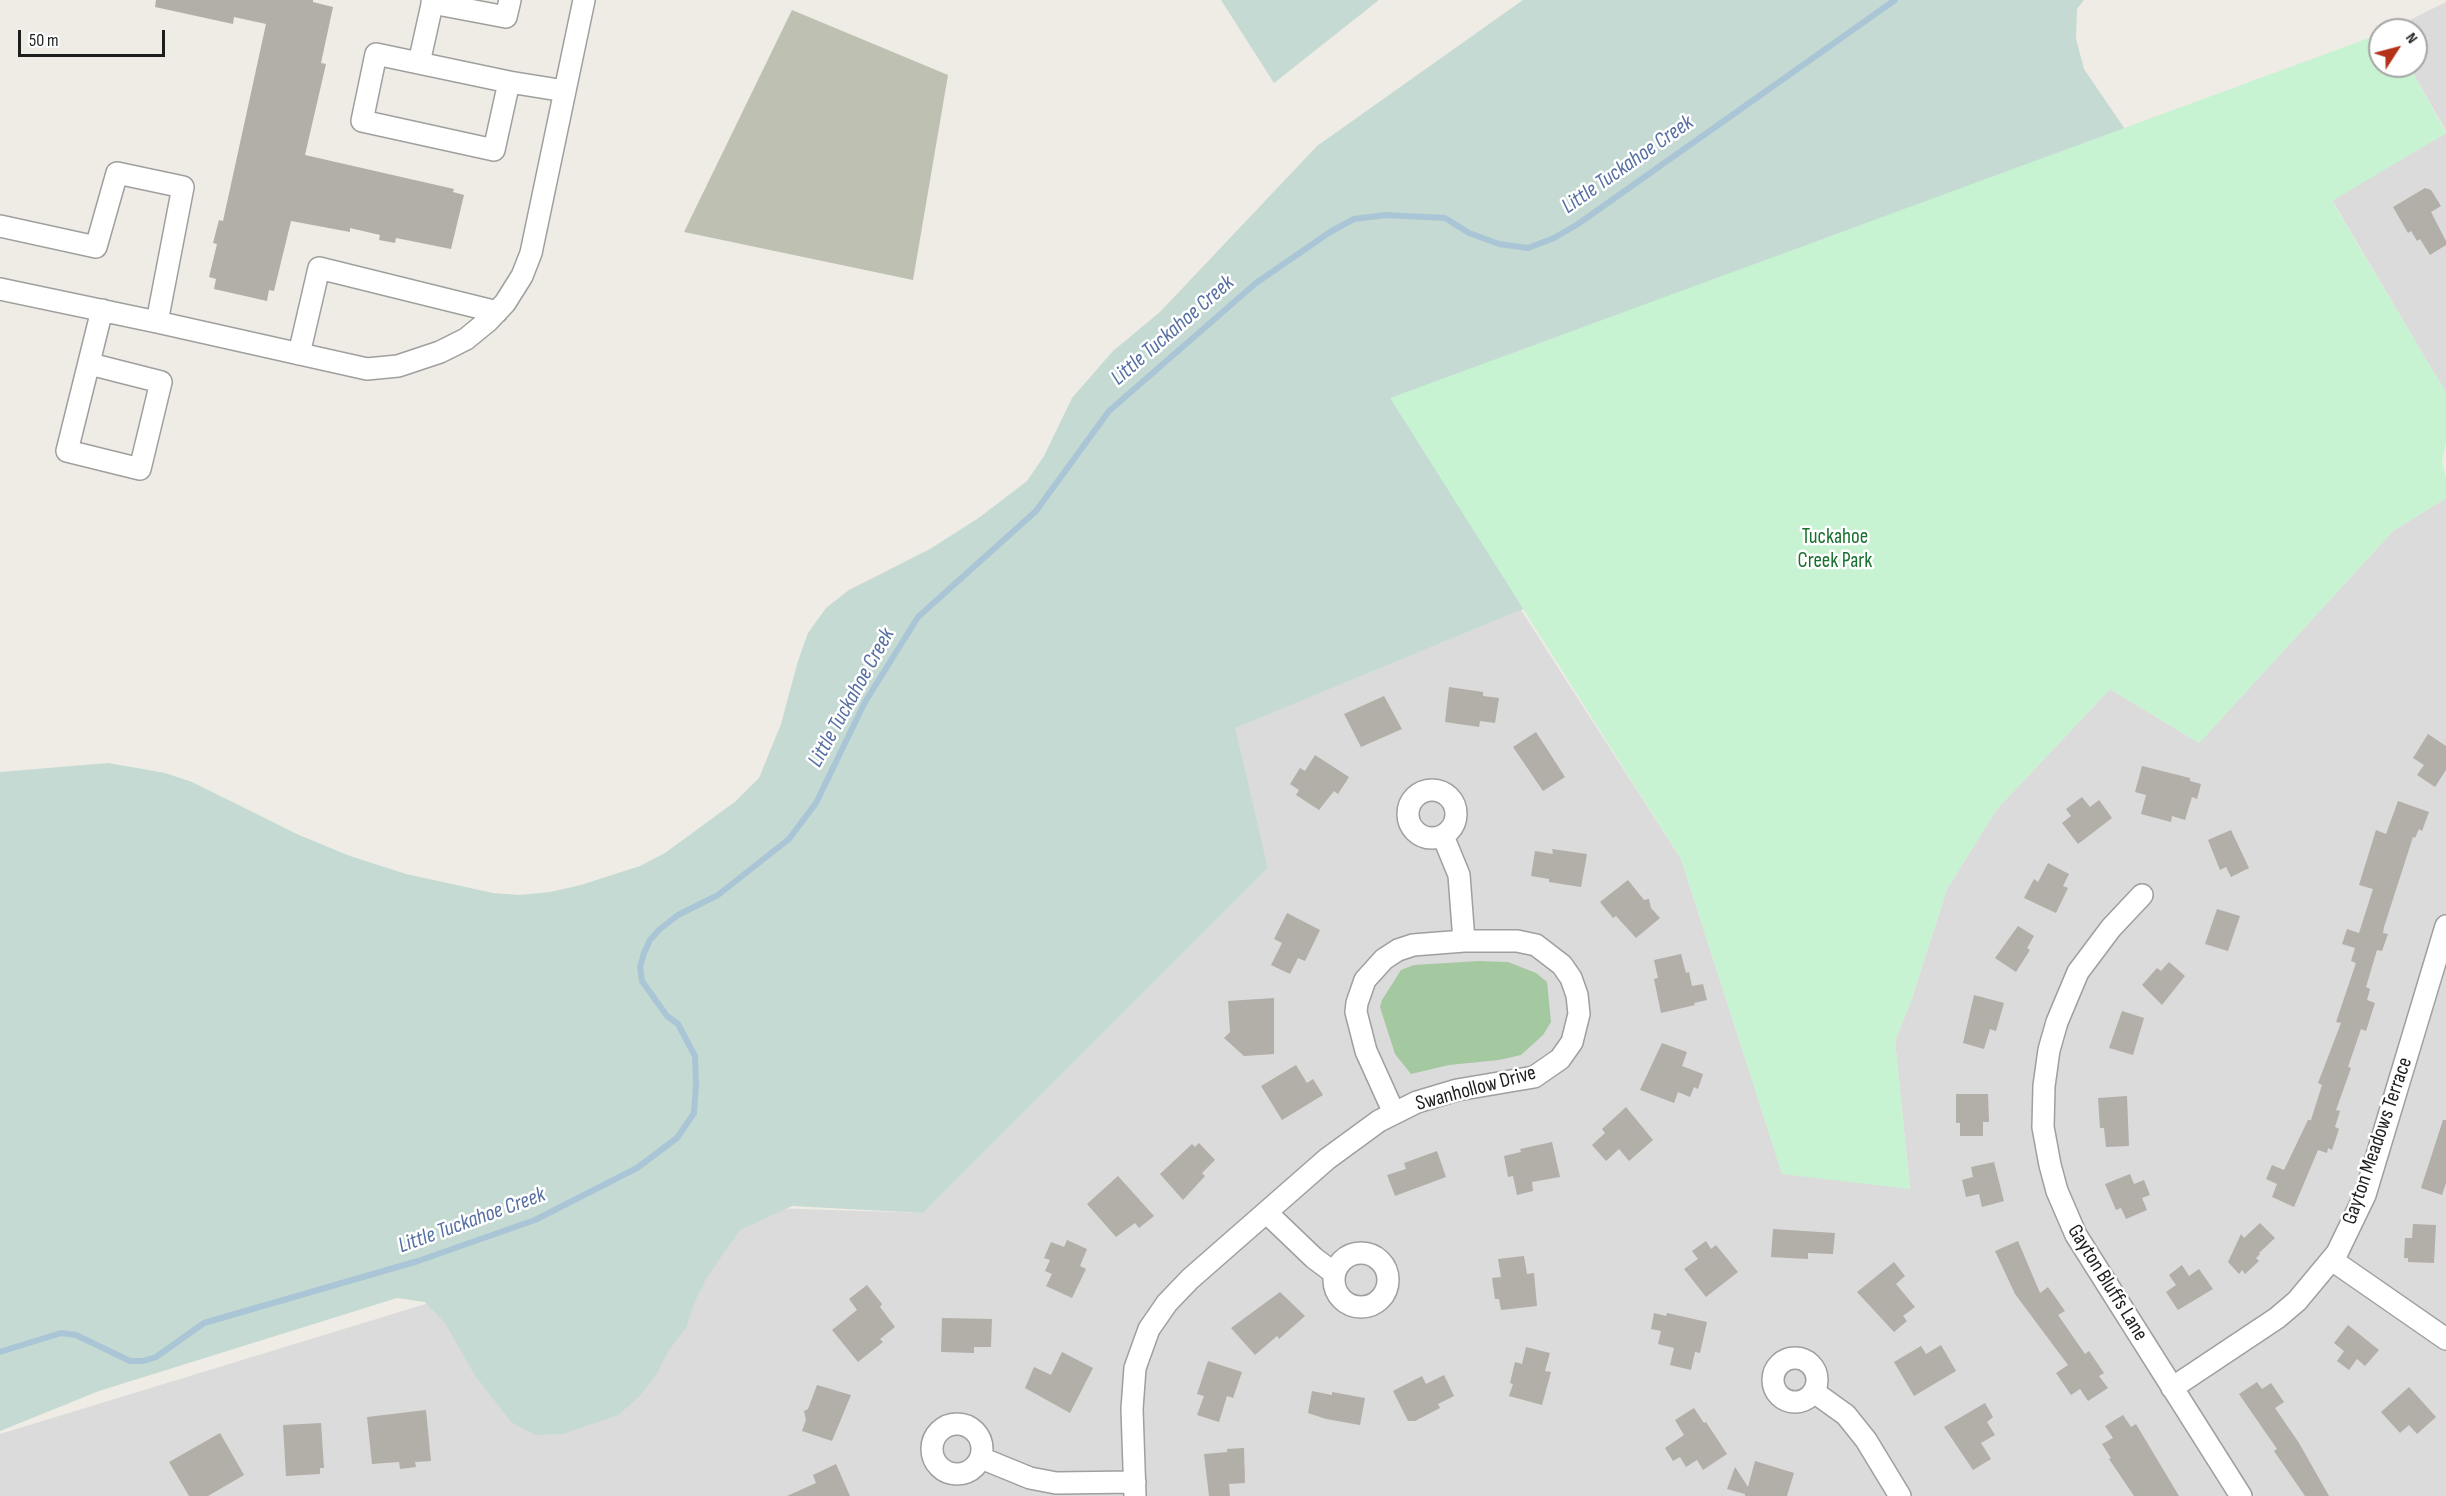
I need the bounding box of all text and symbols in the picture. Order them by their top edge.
scale bar [21,18,168,56]
north arrow [2368,18,2428,78]
text: N [2401,29,2422,47]
text: 50 m [29,30,59,51]
water label: Little Tuckahoe Creek [1557,110,1699,220]
water label: Little Tuckahoe Creek [1106,270,1240,392]
park label: Tuckahoe Creek Park [1798,525,1872,575]
water label: Little Tuckahoe Creek [803,624,901,772]
street label: Gayton Meadows Terrace [2338,1054,2418,1228]
street label: Swanhollow Drive [1413,1061,1539,1117]
water label: Little Tuckahoe Creek [395,1182,549,1260]
street label: Gayton Bluffs Lane [2061,1220,2153,1346]

